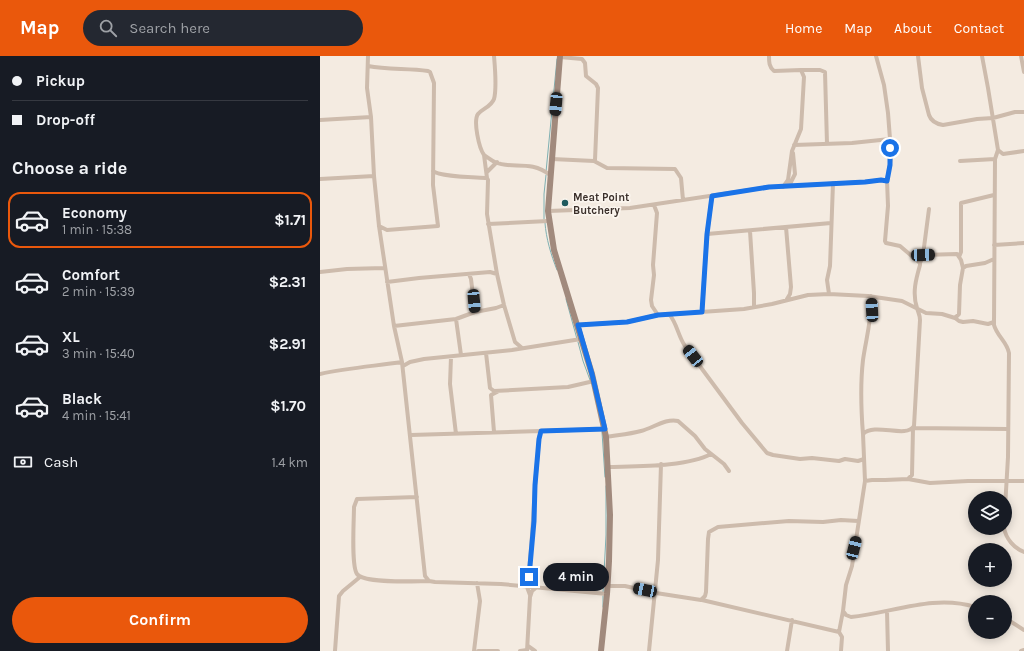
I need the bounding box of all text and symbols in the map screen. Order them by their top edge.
search box [83,10,363,46]
text: Map [20,17,59,39]
icon: search [97,17,119,39]
text: Search here [129,19,210,37]
text: Home [785,20,822,37]
text: Map [844,20,872,37]
text: About [894,20,932,37]
text: Contact [954,20,1004,37]
text: Pickup [36,72,85,90]
car [549,92,563,116]
text: Drop-off [36,111,95,129]
route start [881,139,899,157]
text: Choose a ride [12,157,127,179]
place label: Meat Point Butchery [573,191,630,217]
marker: Meat Point Butchery [560,198,570,208]
icon: car [14,202,50,238]
text: Economy [62,204,127,222]
text: $1.71 [274,211,306,229]
text: 1 min · 15:38 [62,222,132,237]
car [911,249,935,261]
icon: car [14,264,50,300]
text: Comfort [62,266,120,284]
text: $2.31 [269,273,306,291]
text: 2 min · 15:39 [62,284,135,299]
car [467,289,481,313]
car [865,298,879,322]
icon: car [14,326,50,362]
text: XL [62,328,80,346]
text: $2.91 [269,335,306,353]
car [681,343,705,369]
text: 3 min · 15:40 [62,346,135,361]
icon: car [14,388,50,424]
text: Black [62,390,102,408]
text: $1.70 [270,397,306,415]
text: 4 min · 15:41 [62,408,131,423]
icon: cash [12,451,34,473]
text: Cash [44,453,78,471]
text: 1.4 km [272,455,308,470]
map controls [968,491,1012,639]
button: layers [968,491,1012,535]
car [845,535,863,561]
button: + [968,543,1012,587]
callout: 4 min [543,563,609,591]
route end [520,568,538,586]
text: 4 min [558,569,594,584]
car [632,582,658,598]
button: − [968,595,1012,639]
button: Confirm [12,597,308,643]

